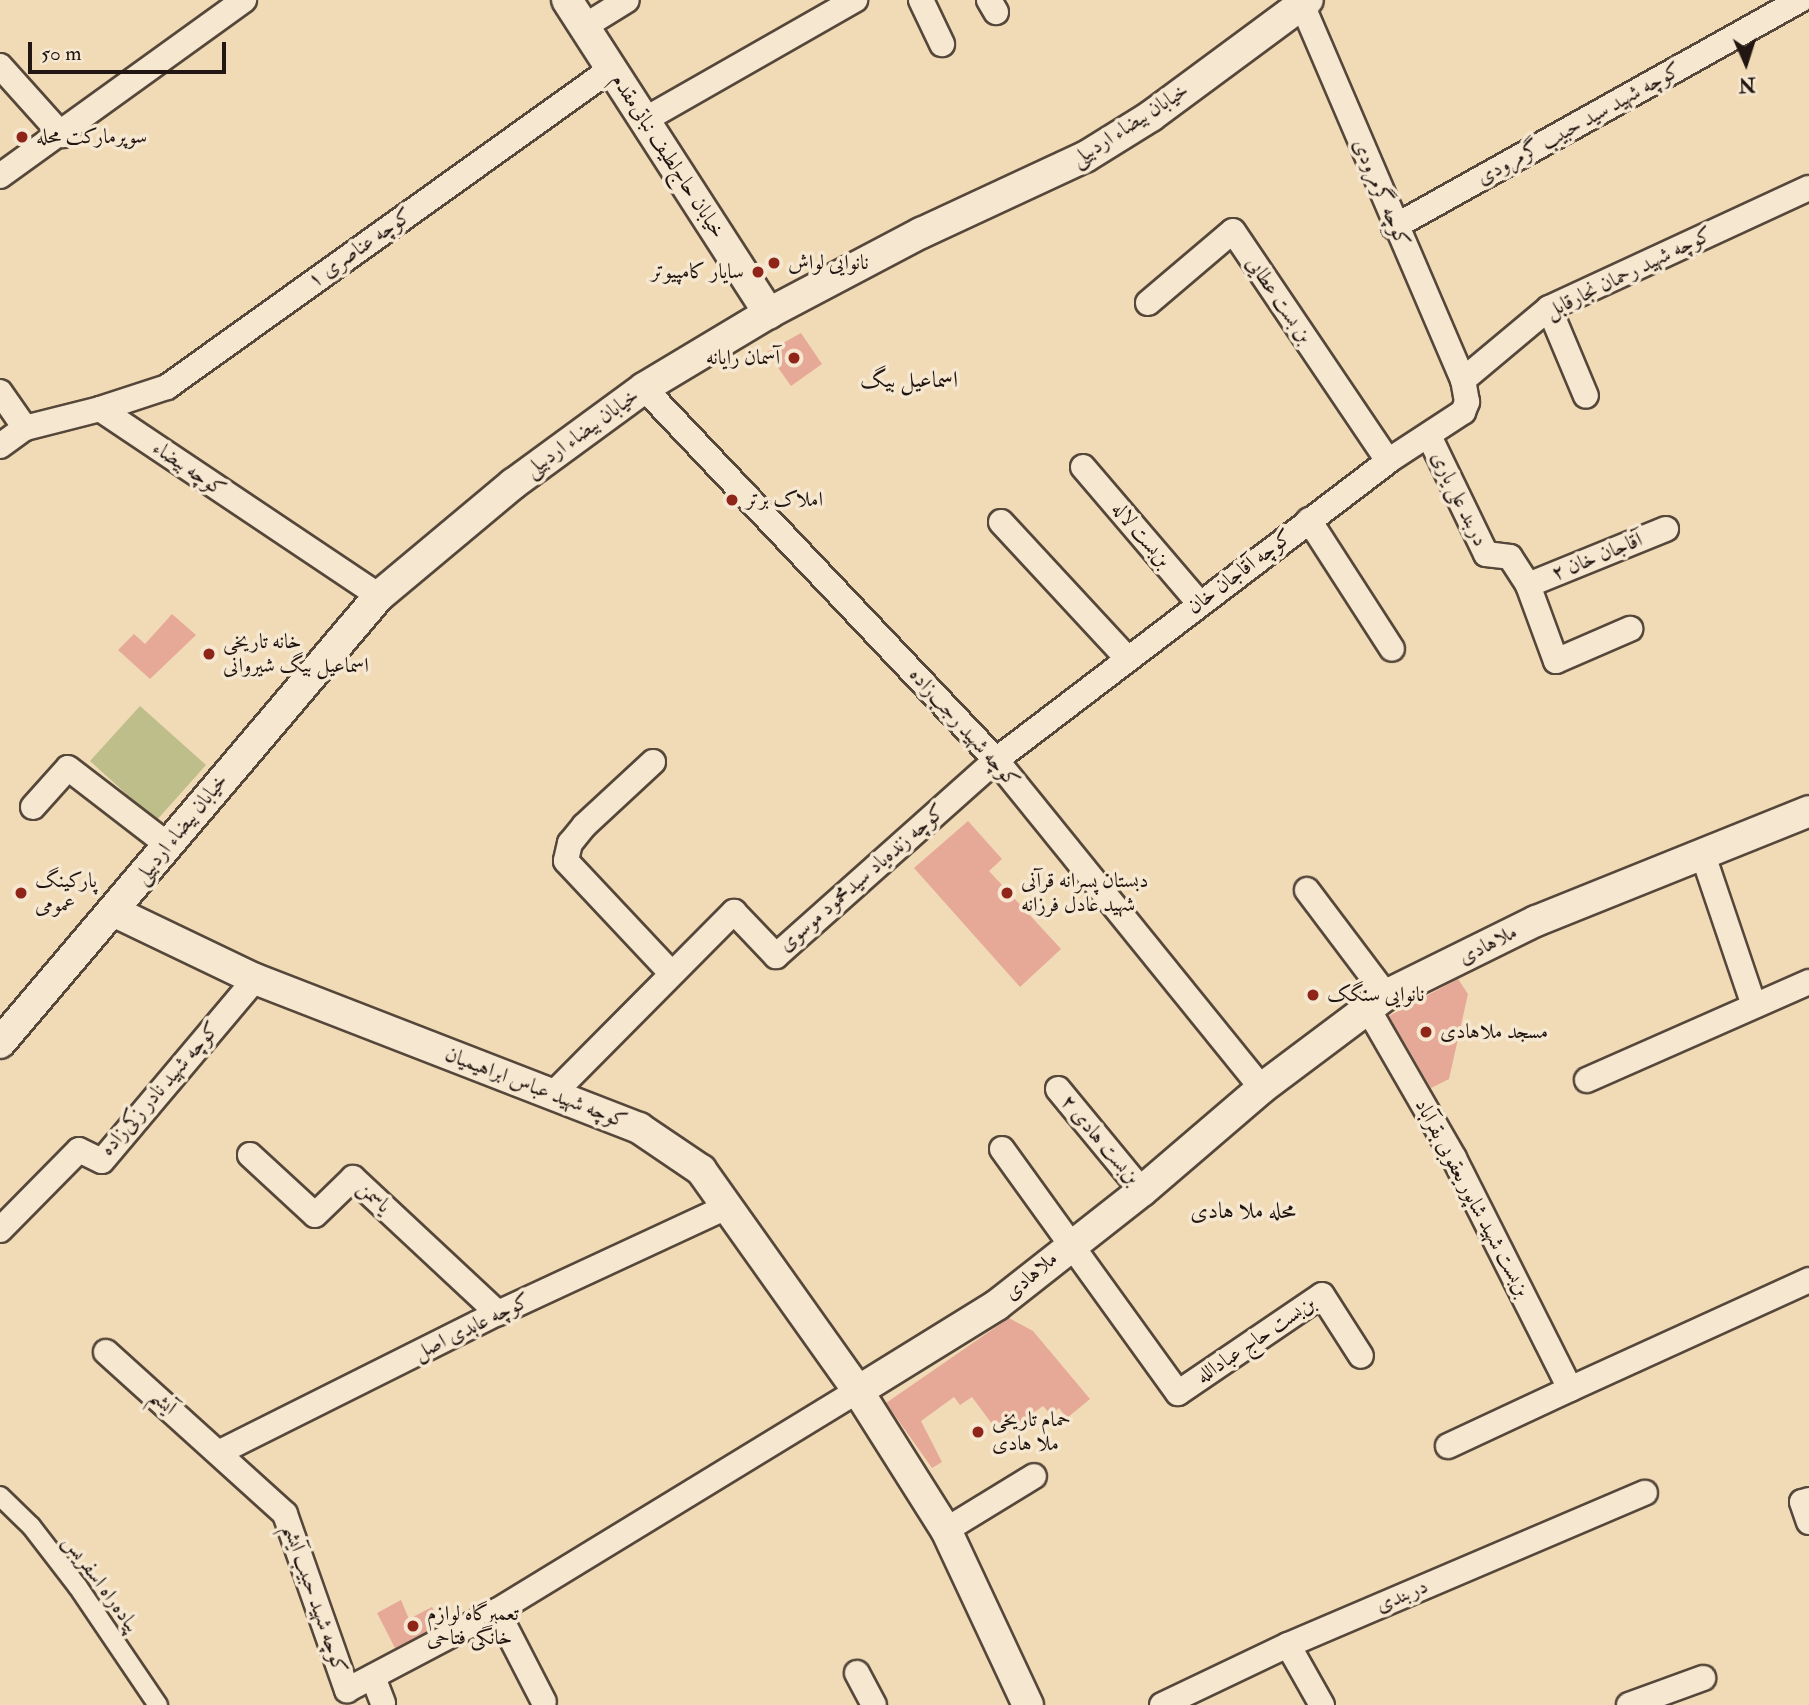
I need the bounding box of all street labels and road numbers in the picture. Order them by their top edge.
street label: کوچه شهید سید حبیب گرمرودی [1472,57,1686,191]
street label: خیابان حاج‌لطیف نباتی‌مقدم [605,69,731,243]
street label: خیابان بیضاء اردبیلی [1066,78,1194,172]
street label: کوچه گرمرودی [1347,135,1415,251]
street label: کوچه عناصری ۱ [303,203,417,293]
street label: کوچه شهید رحمان نجارقابل [1541,222,1717,324]
street label: بن بست عطایی [1241,252,1317,348]
street label: خیابان بیضاء اردبیلی [520,383,644,483]
street label: کوچه بیضاء [148,435,230,503]
street label: دربند علی یاری [1425,447,1493,551]
street label: بن‌بست لاله [1106,497,1176,573]
street label: کوچه آقاجان خان [1182,524,1298,620]
street label: آقاجان خان ۲ [1548,527,1646,587]
street label: کوچه شهید رجب‌زاده [903,663,1025,793]
street label: خیابان بیضاء اردبیلی [129,769,233,889]
street label: کوچه زنده‌یاد سیدمحمود موسوی [773,799,951,957]
street label: ملاهادی [1454,920,1522,970]
street label: کوچه شهید نادر زکی‌زاده [95,1017,225,1161]
street label: کوچه شهید عباس ابراهیمیان [441,1042,631,1134]
street label: بن‌بست هادی ۲ [1055,1090,1145,1190]
street label: بن‌بست شهید شاپور یعقوبی بقرآباد [1409,1095,1535,1301]
street label: یاسمن [352,1175,396,1219]
street label: ملاهادی [999,1246,1063,1306]
street label: کوچه عابدی اصل [410,1288,534,1366]
street label: بن‌بست حاج عبادالله [1191,1291,1321,1389]
street label: آیشم [144,1384,182,1420]
street label: کوچه شهید حبیب آیشم [278,1521,352,1677]
street label: پیاده‌راه اسفریس [57,1530,145,1638]
street label: دربندی [1372,1574,1432,1618]

